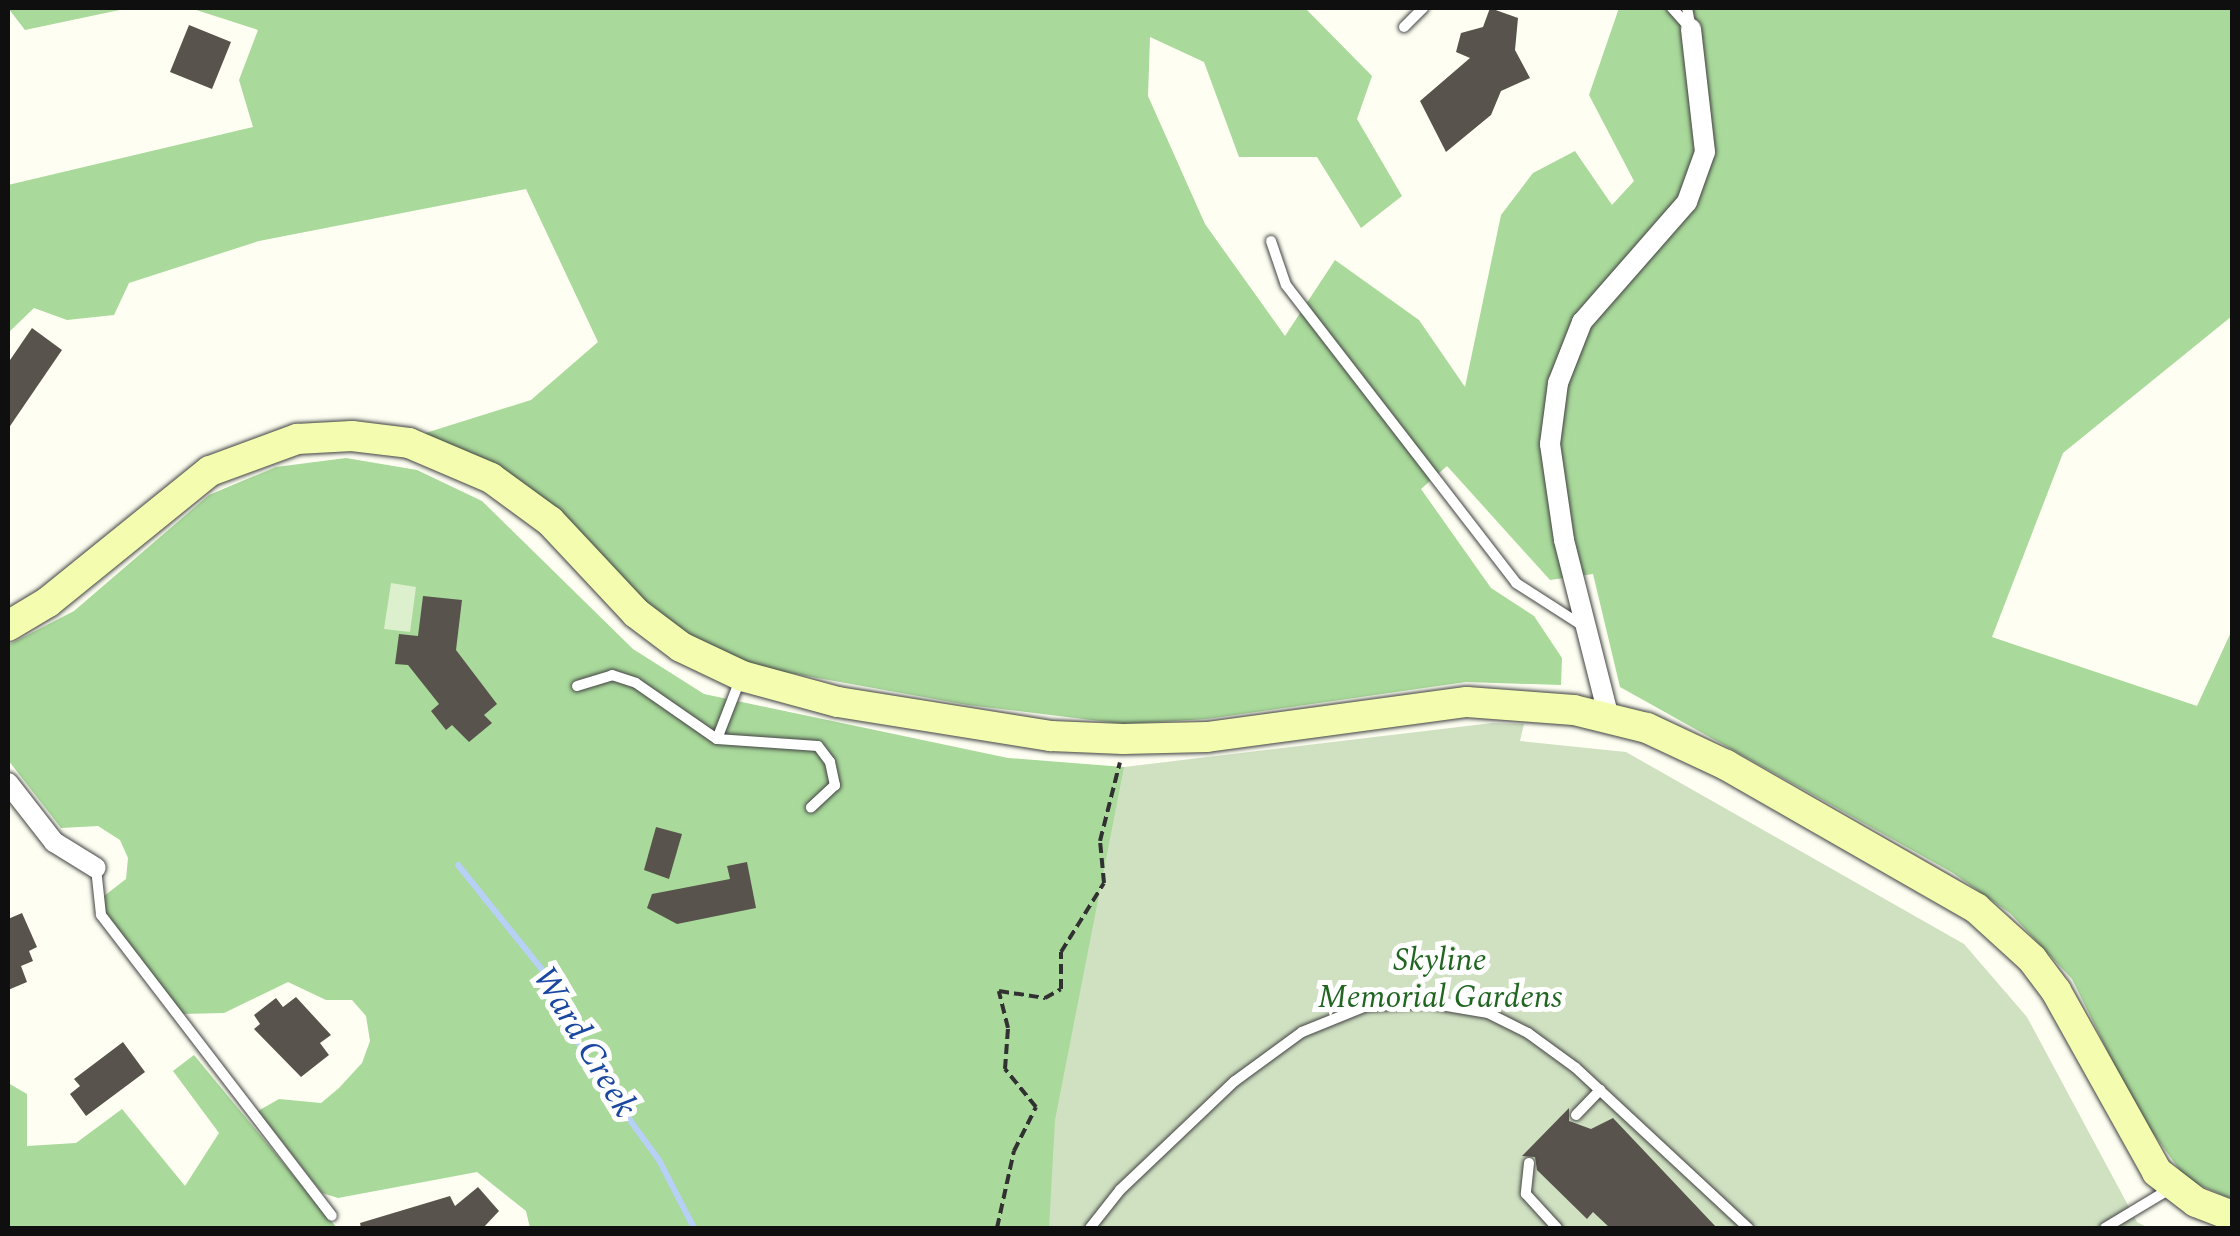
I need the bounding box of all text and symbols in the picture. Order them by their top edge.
park label: Skyline Memorial Gardens [1318,943,1562,1018]
water label: Ward Creek [522,959,646,1125]

